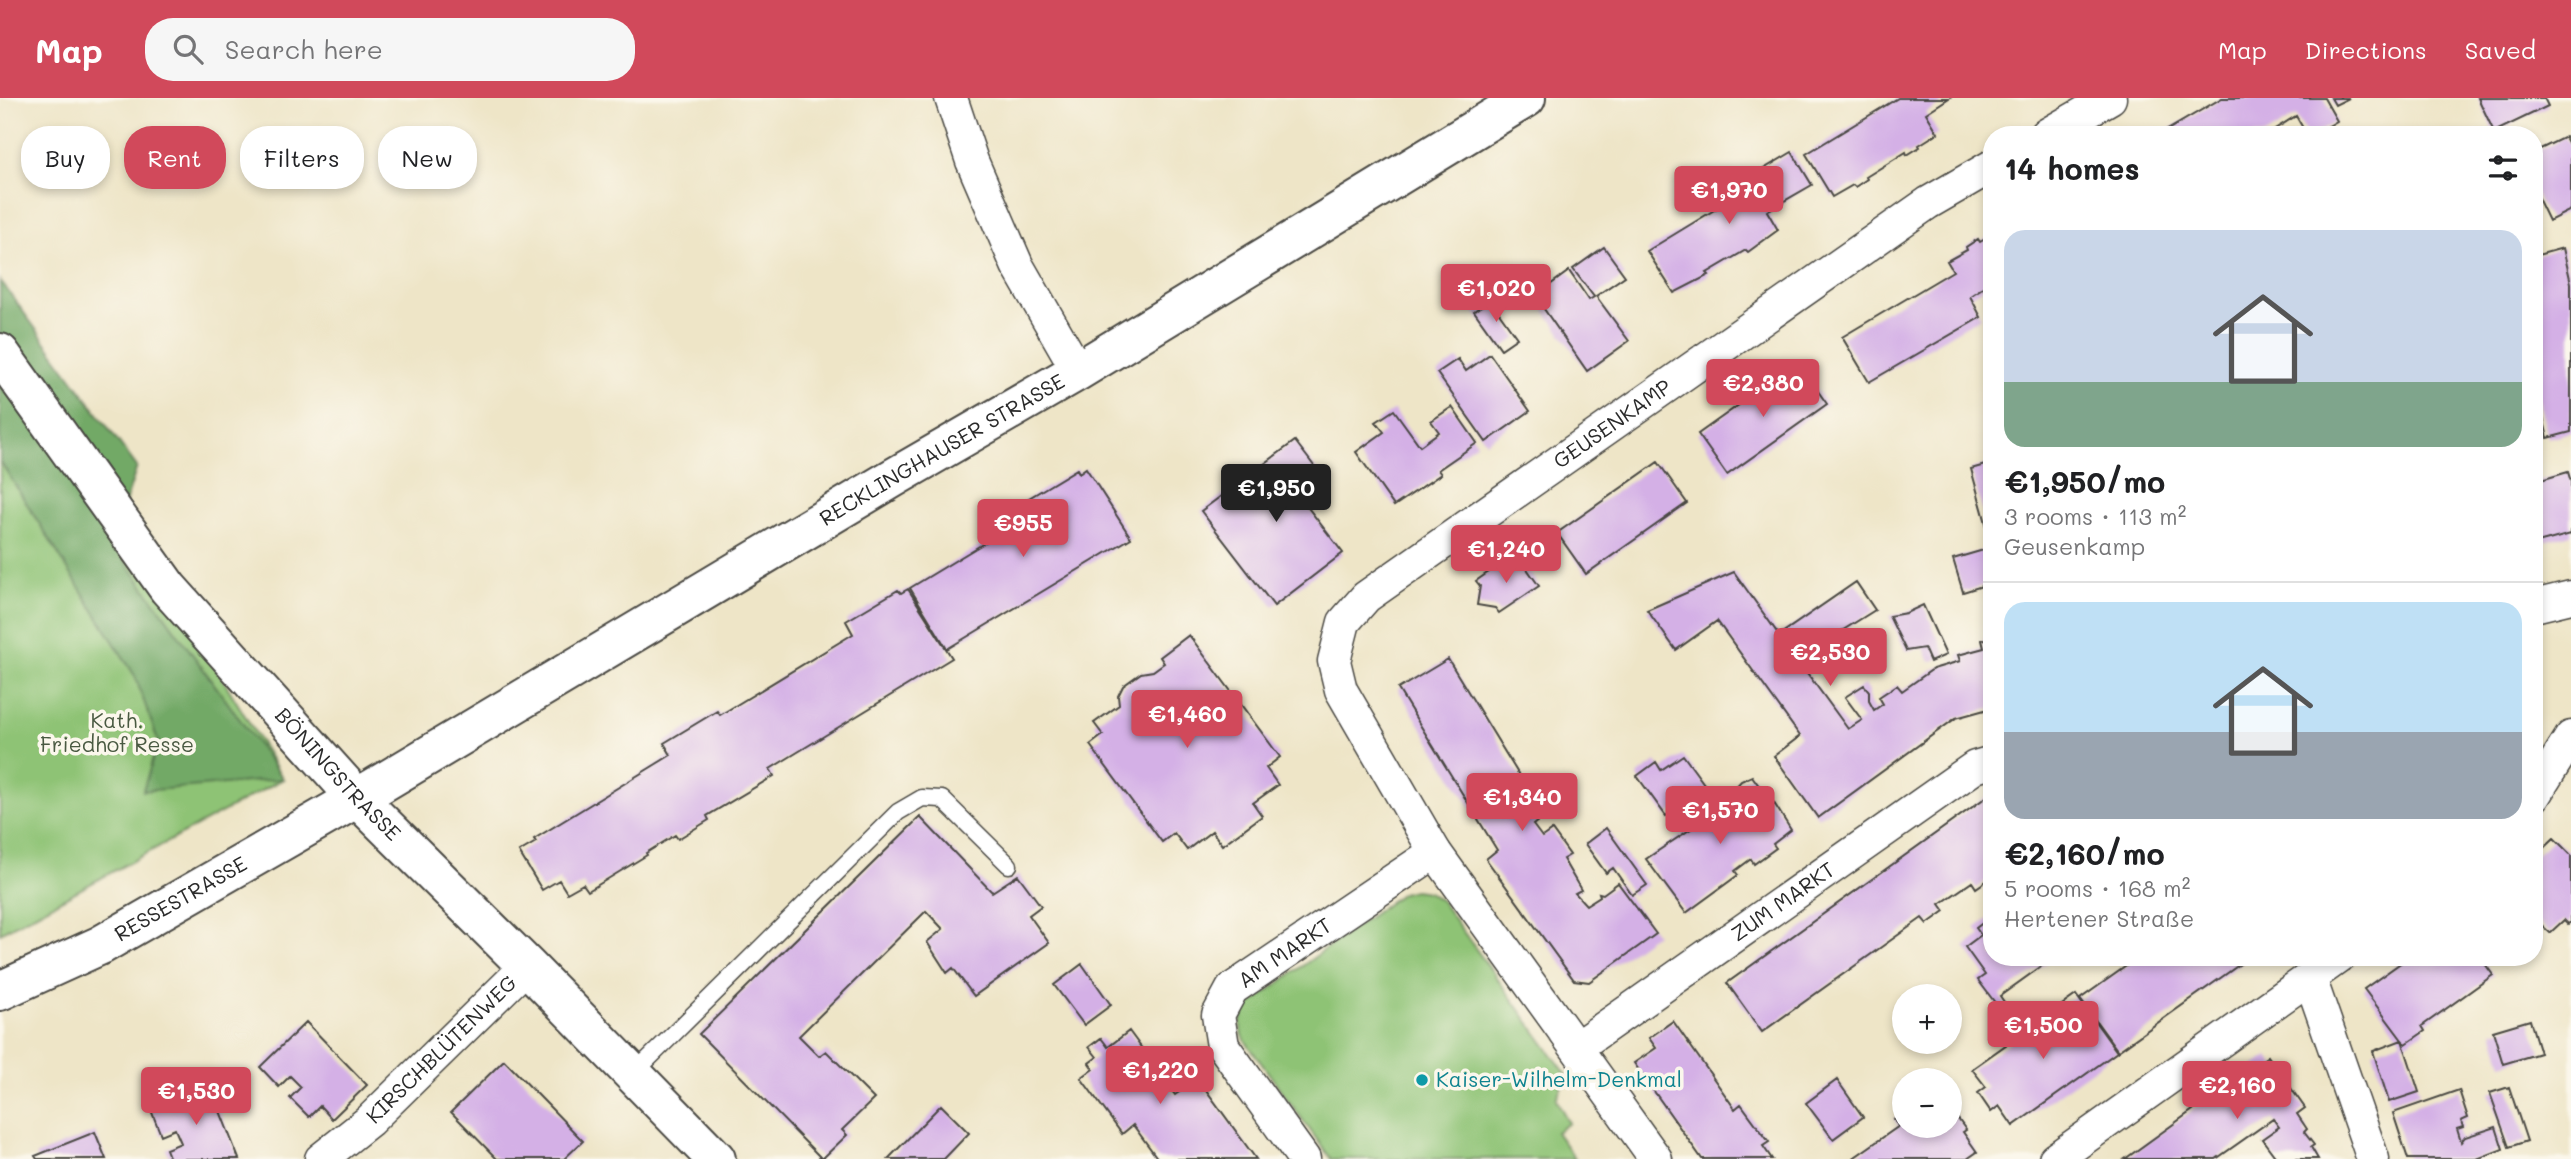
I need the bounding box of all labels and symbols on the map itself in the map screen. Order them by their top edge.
pin: €1,970 [1672,166,1786,226]
pin: €1,020 [1439,264,1553,324]
pin: €2,380 [1706,360,1820,419]
street label: RECKLINGHAUSER STRASSE [814,367,1069,531]
street label: GEUSENKAMP [1547,372,1676,474]
pin: €1,950 [1219,464,1333,524]
pin: €955 [982,500,1064,559]
pin: €1,240 [1449,526,1563,585]
pin: €2,530 [1773,628,1887,688]
pin: €1,460 [1130,690,1244,750]
street label: BÖNINGSTRASSE [270,701,407,846]
park label: Kath. Friedhof Resse [40,706,194,757]
pin: €1,340 [1465,774,1579,833]
pin: €1,570 [1663,786,1777,846]
street label: RESSESTRASSE [109,849,251,947]
street label: ZUM MARKT [1725,855,1839,947]
street label: AM MARKT [1232,911,1336,993]
street label: KIRSCHBLÜTENWEG [360,969,522,1129]
pin: €1,500 [1986,1002,2100,1061]
pin: €1,220 [1103,1046,1217,1106]
pin: €2,160 [2180,1062,2294,1121]
place label: Kaiser-Wilhelm-Denkmal [1436,1065,1682,1092]
pin: €1,530 [139,1068,253,1127]
marker: Kaiser-Wilhelm-Denkmal [1414,1072,1430,1088]

